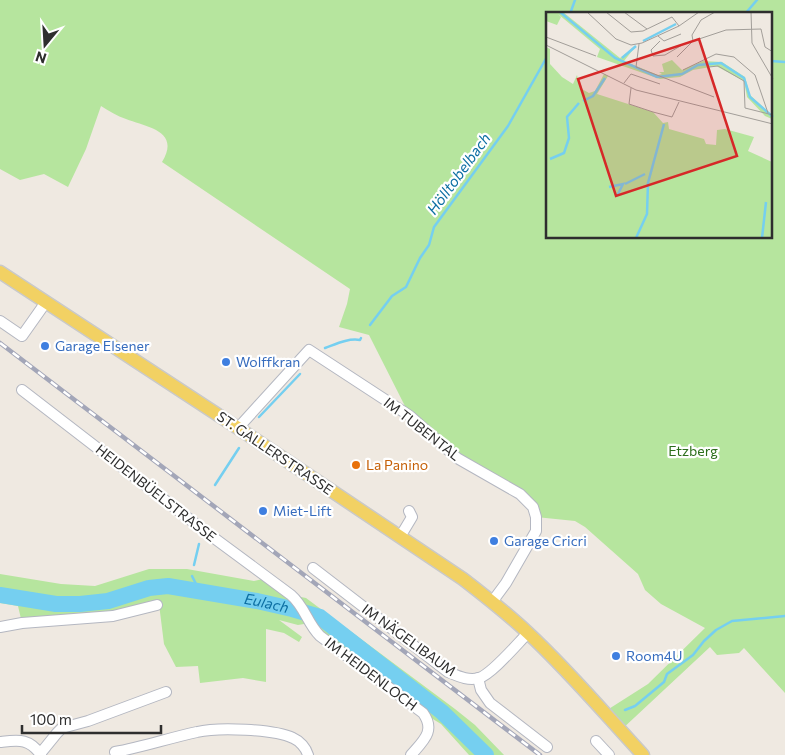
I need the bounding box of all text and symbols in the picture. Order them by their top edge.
inset map [546,12,772,239]
north arrow [20,20,70,70]
text: N [33,48,48,68]
water label: Hölltobelbach [423,129,494,218]
place label: Garage Elsener [55,337,150,354]
marker: Garage Elsener [39,340,51,352]
place label: Wolffkran [236,353,300,370]
marker: Wolffkran [220,356,232,368]
street label: IM TUBENTAL [381,393,464,464]
street label: ST. GALLERSTRASSE [214,407,337,498]
street label: HEIDENBÜELSTRASSE [93,440,220,545]
park label: Etzberg [668,442,718,459]
place label: La Panino [366,456,428,473]
marker: La Panino [350,459,362,471]
place label: Miet-Lift [273,502,332,519]
marker: Miet-Lift [257,505,269,517]
place label: Garage Cricri [504,532,587,549]
marker: Garage Cricri [488,535,500,547]
water label: Eulach [243,589,291,616]
street label: IM NÄGELIBAUM [359,600,460,679]
street label: IM HEIDENLOCH [322,633,421,714]
place label: Room4U [626,647,683,664]
marker: Room4U [610,650,622,662]
scale bar [22,702,161,734]
text: 100 m [30,710,72,728]

